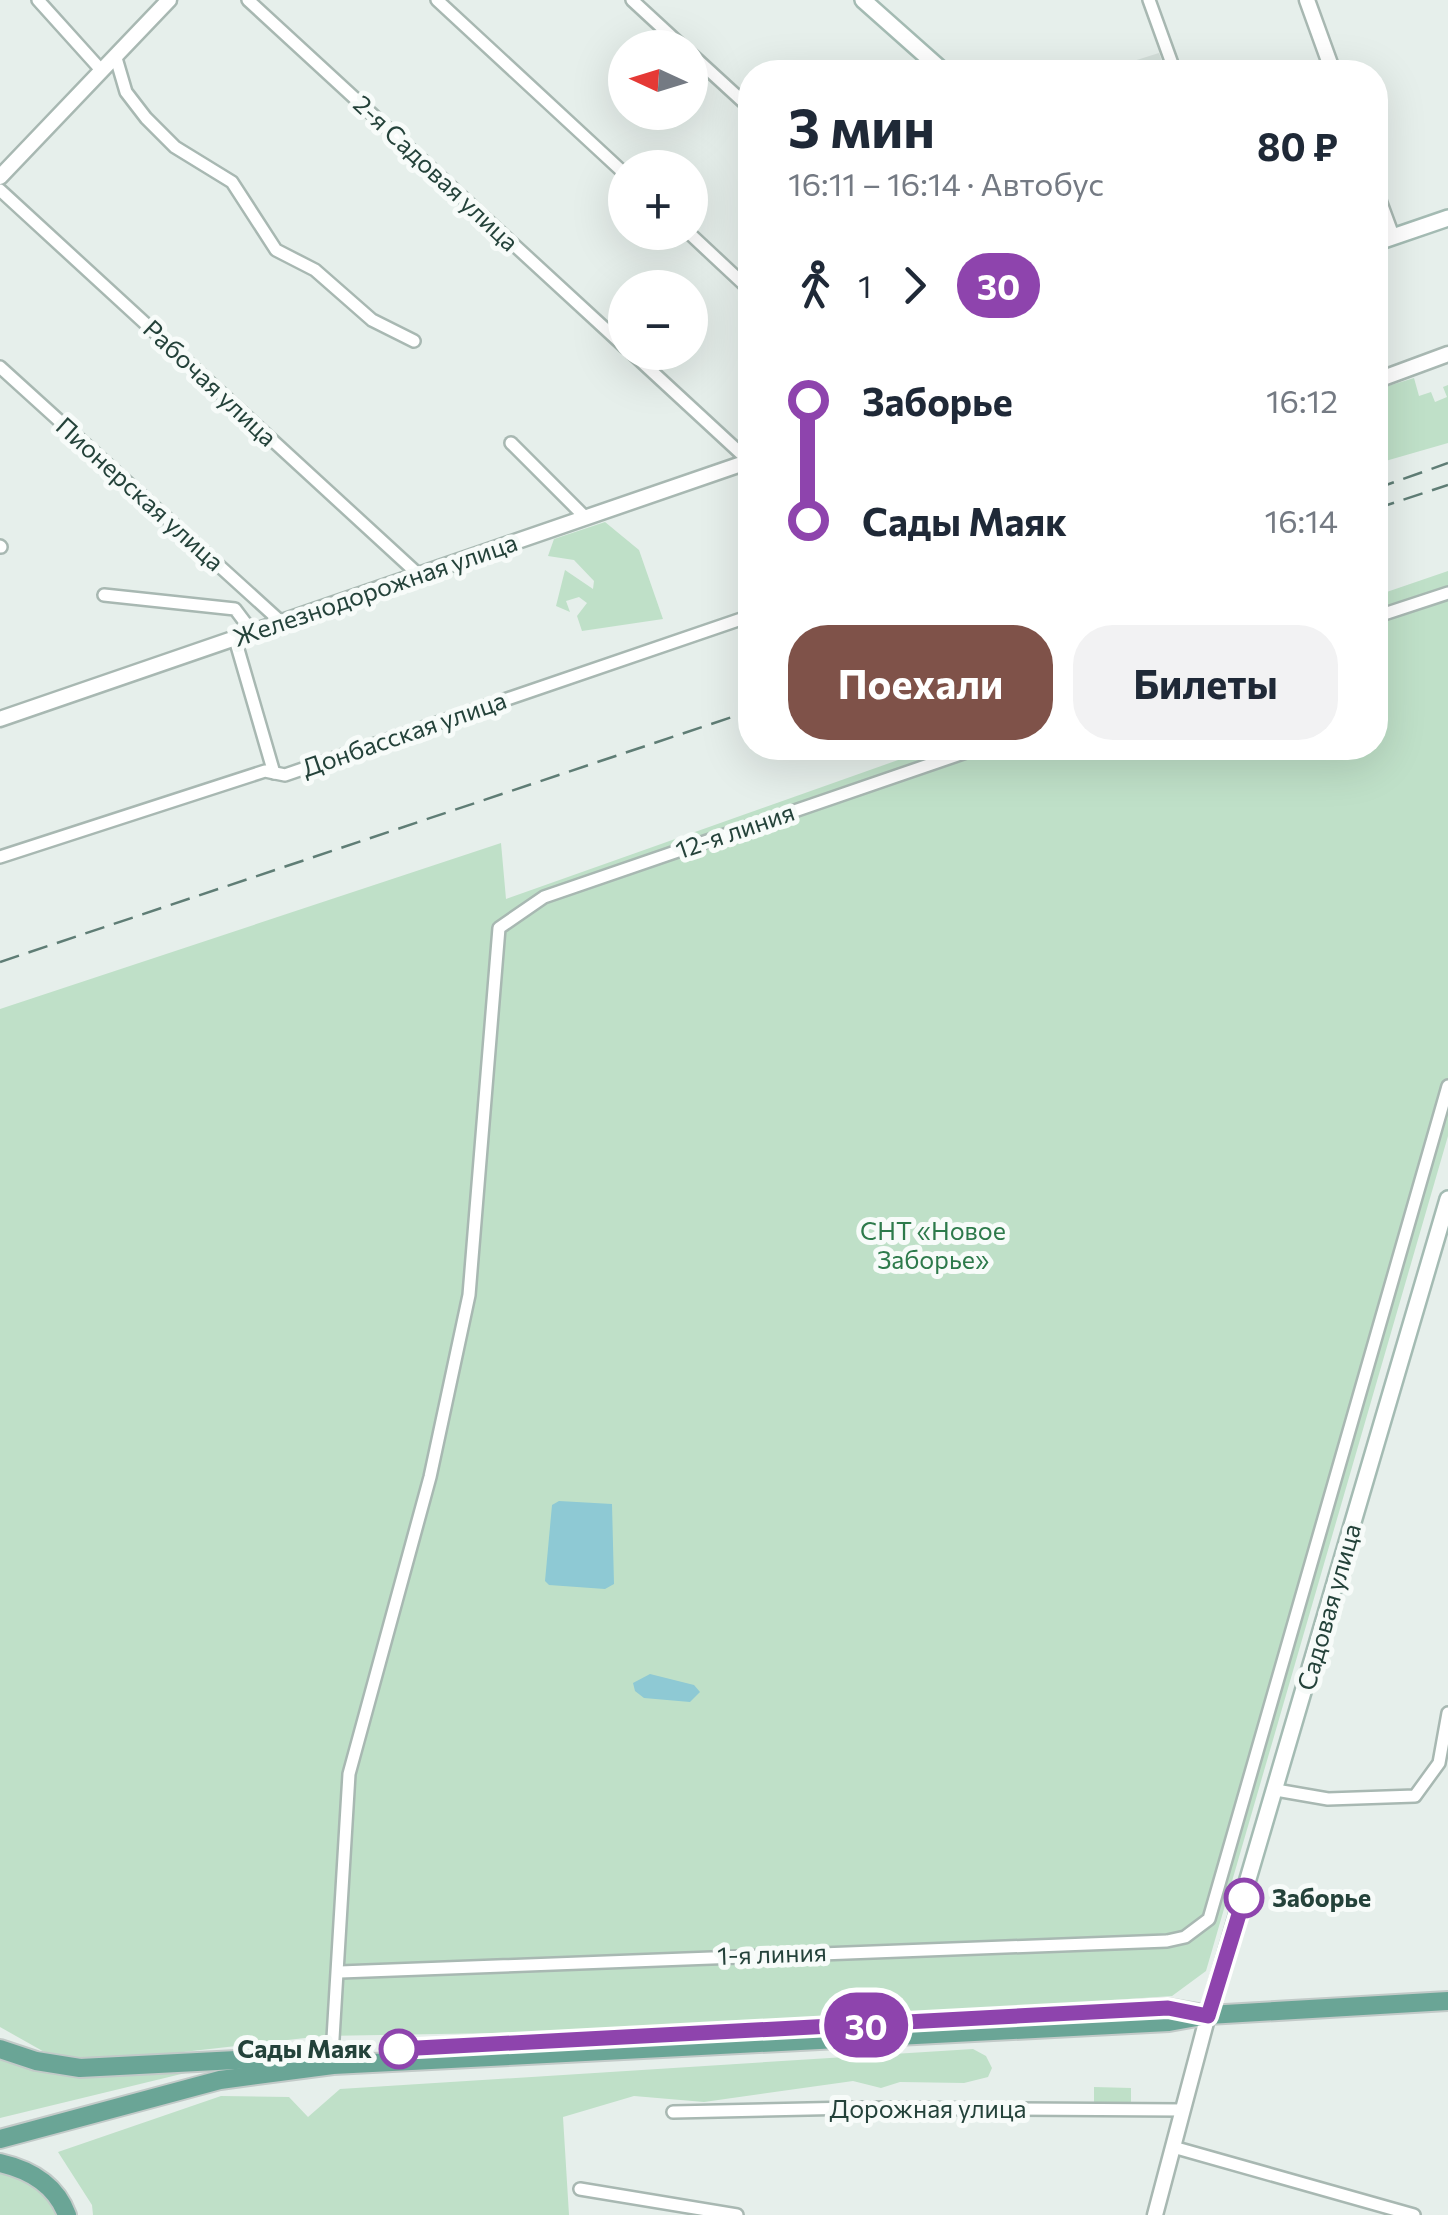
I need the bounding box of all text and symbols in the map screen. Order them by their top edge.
north arrow [608,30,708,130]
map controls [608,30,708,370]
street label: 2-я Садовая улица [348,88,525,256]
text: 3 мин [788,92,935,159]
text: 80 ₽ [1257,122,1338,169]
button: + [608,150,708,250]
text: 16:11 – 16:14 · Автобус [788,163,1104,203]
icon: walk [788,258,843,313]
icon: forward [887,258,942,313]
text: 30 [977,264,1020,307]
text: 1 [858,265,872,305]
button: − [608,270,708,370]
street label: Рабочая улица [138,313,284,452]
text: Заборье [862,377,1013,424]
text: 16:12 [1266,380,1338,420]
street label: Пионерская улица [51,410,231,576]
text: Сады Маяк [862,497,1067,544]
text: 16:14 [1264,500,1338,540]
street label: Железнодорожная улица [229,526,521,652]
button: Поехали [788,625,1053,740]
button: Билеты [1073,625,1338,740]
street label: Донбасская улица [297,684,510,782]
street label: 12-я линия [671,796,798,864]
park label: СНТ «Новое Заборье» [860,1215,1006,1274]
street label: Садовая улица [1290,1520,1366,1694]
marker: Заборье [1225,1879,1263,1917]
place label: Заборье [1272,1882,1371,1912]
street label: 1-я линия [717,1936,827,1970]
line badge: 30 [821,1992,911,2058]
text: 30 [844,2004,888,2047]
marker: Сады Маяк [380,2030,418,2068]
place label: Сады Маяк [237,2033,372,2063]
street label: Дорожная улица [830,2093,1026,2123]

